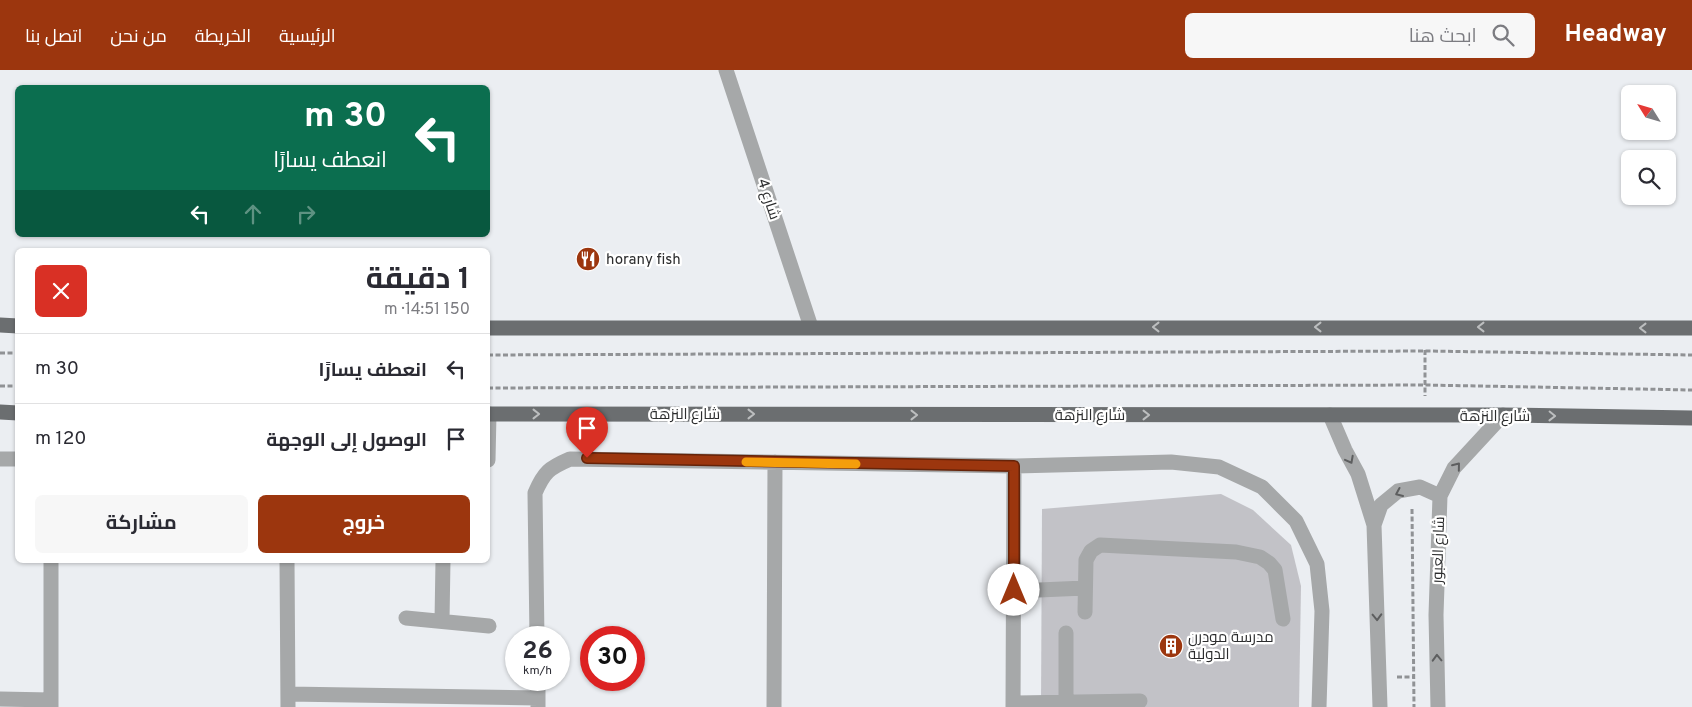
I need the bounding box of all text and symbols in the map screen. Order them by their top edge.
search box [1185,13,1535,58]
text: Headway [1565,20,1667,50]
icon: search [1489,21,1517,49]
text: ابحث هنا [1409,25,1477,49]
text: اتصل بنا [25,26,82,49]
text: من نحن [110,26,167,49]
text: الخريطة [195,26,251,49]
text: الرئيسية [279,26,336,49]
north arrow [1621,85,1676,140]
map controls [1621,85,1676,205]
text: 30 m [304,95,387,139]
icon: left [405,105,470,170]
text: انعطف يسارًا [273,148,387,175]
button: search [1621,150,1676,205]
street label: شارع 4 [752,177,783,222]
icon: left [186,200,214,228]
icon: ahead [239,200,267,228]
icon: right [292,200,320,228]
restaurant icon: horany fish [575,246,601,272]
place label: horany fish [606,251,681,270]
text: 1 دقيقة [366,262,470,299]
button: close [35,265,87,317]
text: 150 m · 14:51 [384,300,470,320]
one-way arrow [1152,322,1160,332]
one-way arrow [1314,322,1322,332]
one-way arrow [1477,322,1484,332]
one-way arrow [1639,323,1647,333]
icon: left [442,355,470,383]
text: 30 m [35,357,79,381]
text: انعطف يسارًا [319,359,427,383]
street label: شارع النزهة [650,406,720,425]
pin [566,407,608,458]
street label: شارع النزهة [1055,407,1125,426]
street label: شارع النزهة [1460,408,1530,427]
one-way arrow [532,409,540,419]
one-way arrow [748,409,755,419]
one-way arrow [910,410,918,420]
one-way arrow [1142,410,1150,420]
one-way arrow [1548,411,1556,421]
icon: arrive [573,414,601,442]
icon: arrive [442,425,470,453]
text: 120 m [35,427,86,451]
text: الوصول إلى الوجهة [266,429,427,453]
one-way arrow [1344,454,1354,463]
one-way arrow [1451,462,1460,471]
one-way arrow [1395,486,1404,497]
button: مشاركة [35,495,248,553]
button: خروج [258,495,470,553]
street label: شارع العبور [1429,516,1450,585]
position arrow [987,563,1039,615]
one-way arrow [1372,614,1382,622]
speed limit sign: 30 [580,626,645,691]
place label: مدرسة مودرن الدولية [1188,629,1274,665]
building icon: مدرسة مودرن الدولية [1158,633,1184,659]
text: 26 [522,636,553,668]
one-way arrow [1432,654,1442,662]
text: km/h [523,663,552,679]

